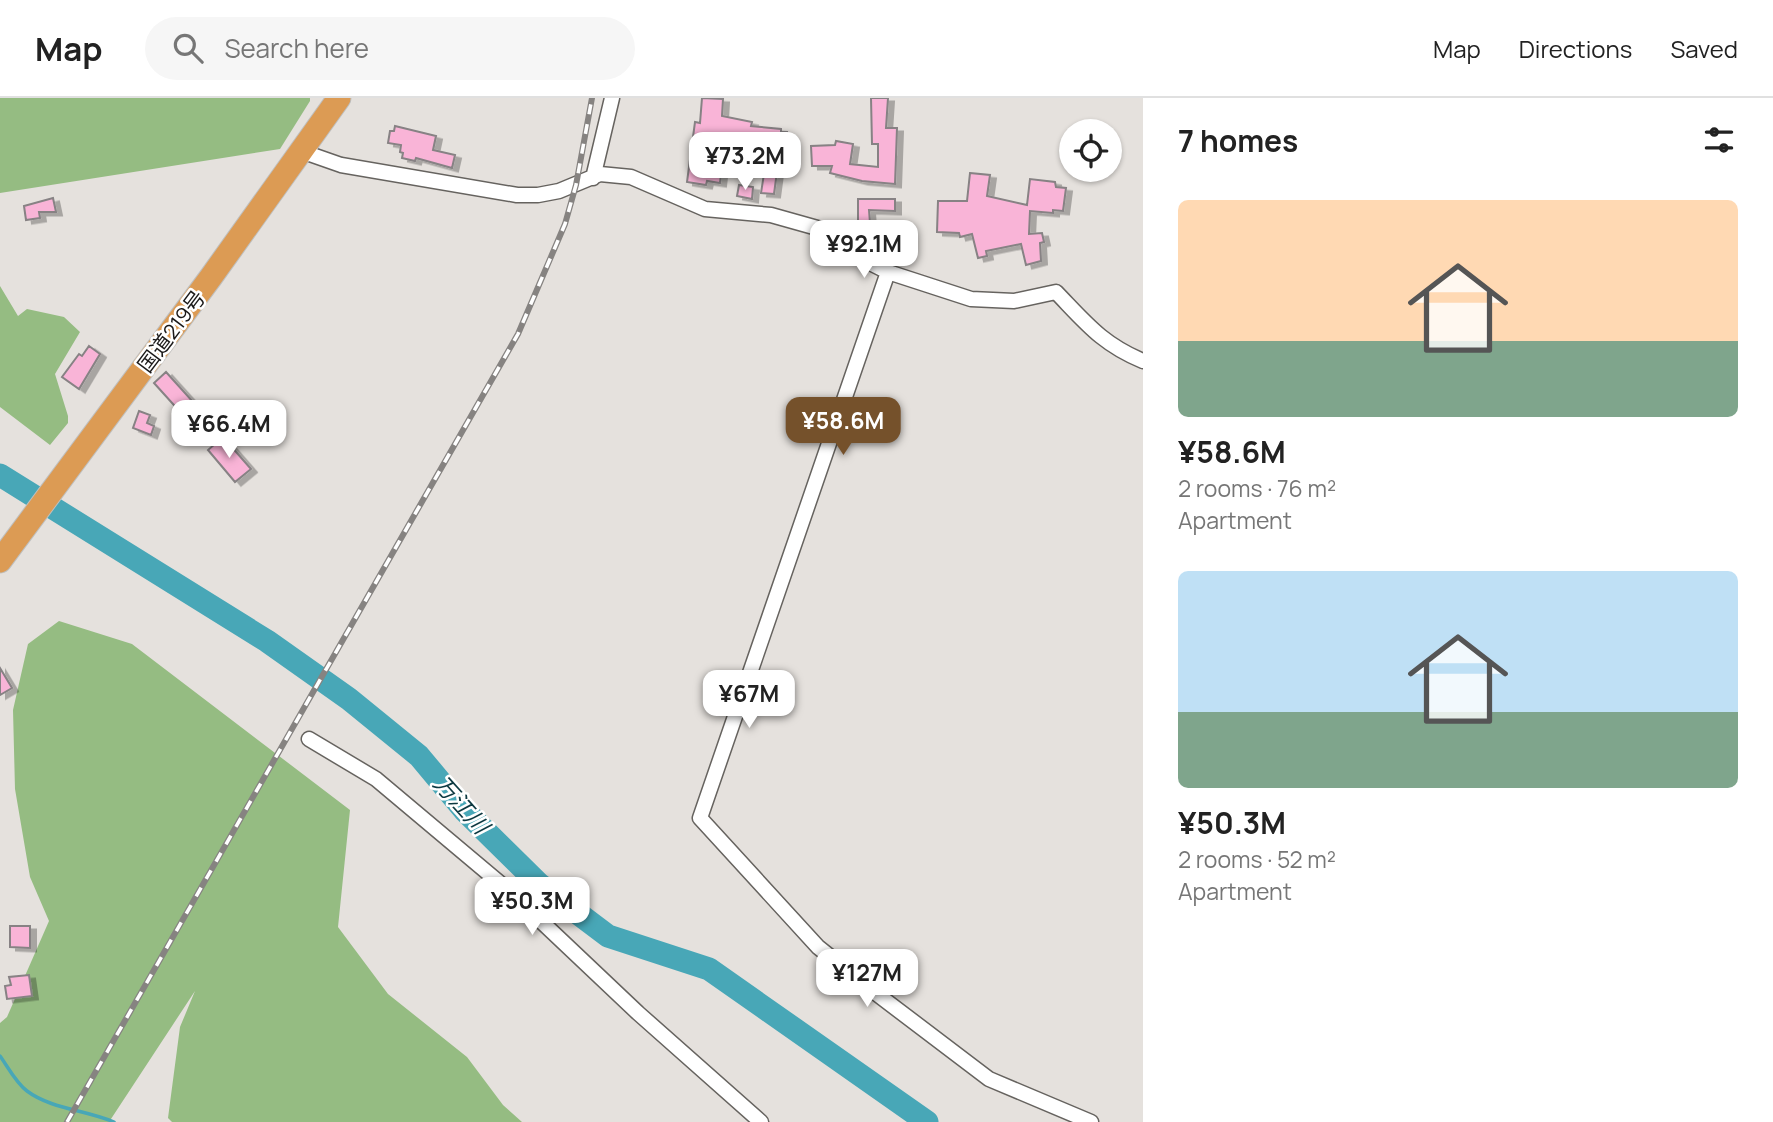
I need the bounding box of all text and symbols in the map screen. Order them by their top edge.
search box [145,17,635,80]
text: Map [35,26,103,71]
icon: search [169,29,207,67]
text: Search here [225,30,369,66]
text: Map [1433,32,1481,65]
text: Directions [1519,32,1632,65]
text: Saved [1670,32,1738,65]
map controls [1059,119,1122,182]
button: locate [1059,119,1122,182]
text: 7 homes [1178,120,1298,161]
icon: filters [1700,121,1738,159]
pin: ¥73.2M [688,132,802,192]
text: ¥73.2M [705,139,785,171]
pin: ¥92.1M [807,220,921,280]
text: ¥92.1M [826,227,902,259]
icon: home [1395,245,1521,371]
street label: 国道219号 [131,284,211,378]
pin: ¥58.6M [786,398,900,457]
pin: ¥66.4M [172,400,286,460]
text: ¥58.6M [802,404,884,436]
text: ¥66.4M [187,407,271,439]
text: ¥58.6M [1178,431,1286,472]
text: 2 rooms · 76 m² [1178,472,1336,504]
text: Apartment [1178,504,1292,536]
icon: home [1395,616,1521,742]
pin: ¥67M [708,670,790,730]
text: ¥67M [719,677,779,709]
water label: 万江川 [427,768,499,843]
text: ¥50.3M [1178,802,1286,843]
text: 2 rooms · 52 m² [1178,843,1336,875]
text: Apartment [1178,875,1292,907]
pin: ¥50.3M [475,878,589,937]
text: ¥50.3M [491,884,573,916]
pin: ¥127M [818,950,916,1009]
text: ¥127M [832,956,902,988]

